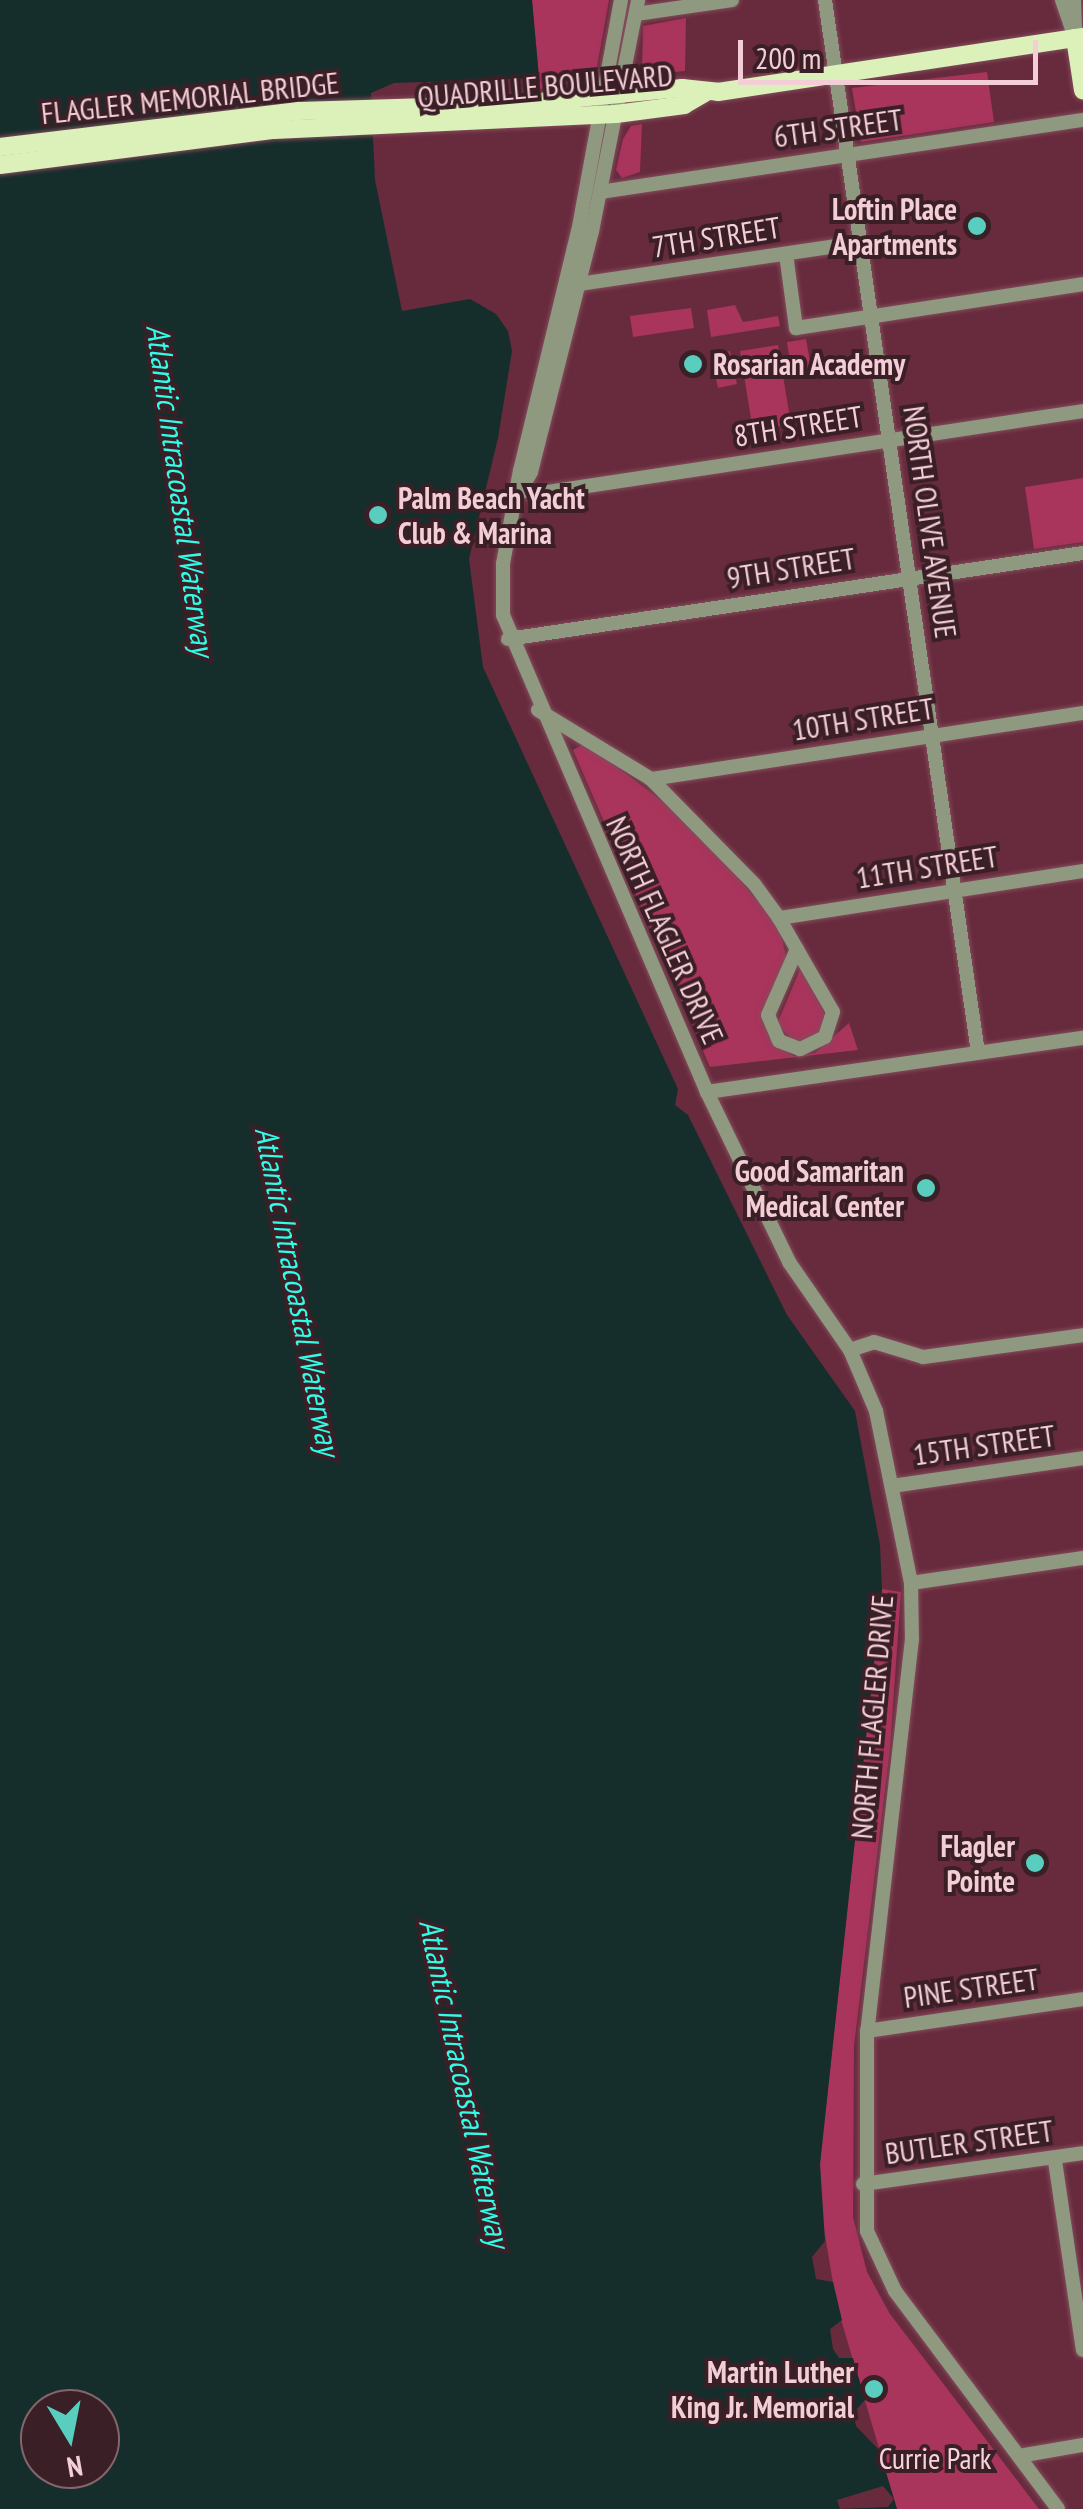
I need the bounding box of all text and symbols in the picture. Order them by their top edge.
scale bar [743,20,1043,82]
text: 200 m [755,38,821,77]
street label: QUADRILLE BOULEVARD [416,57,674,115]
street label: FLAGLER MEMORIAL BRIDGE [39,64,341,132]
street label: 6TH STREET [772,101,904,155]
place label: Loftin Place Apartments [832,191,957,262]
street label: 7TH STREET [649,209,783,265]
marker: Loftin Place Apartments [966,215,988,237]
water label: Atlantic Intracoastal Waterway [139,321,223,659]
place label: Rosarian Academy [713,346,906,382]
marker: Rosarian Academy [682,353,704,375]
street label: 8TH STREET [731,398,865,454]
street label: NORTH OLIVE AVENUE [896,403,964,641]
place label: Palm Beach Yacht Club & Marina [398,480,586,550]
marker: Palm Beach Yacht Club & Marina [367,504,389,526]
street label: 9TH STREET [724,540,858,596]
street label: 10TH STREET [790,690,936,748]
street label: NORTH FLAGLER DRIVE [599,811,731,1049]
street label: 11TH STREET [854,838,1000,896]
water label: Atlantic Intracoastal Waterway [247,1123,349,1459]
place label: Good Samaritan Medical Center [735,1153,904,1224]
marker: Good Samaritan Medical Center [913,1175,939,1201]
street label: 15TH STREET [911,1417,1057,1473]
street label: NORTH FLAGLER DRIVE [843,1594,901,1840]
place label: Flagler Pointe [941,1828,1015,1898]
marker: Flagler Pointe [1024,1852,1046,1874]
water label: Atlantic Intracoastal Waterway [411,1915,519,2251]
street label: PINE STREET [901,1961,1041,2015]
street label: BUTLER STREET [883,2112,1055,2172]
place label: Martin Luther King Jr. Memorial [669,2354,854,2424]
marker: Martin Luther King Jr. Memorial [863,2378,885,2400]
north arrow [20,2389,120,2489]
park label: Currie Park [879,2440,991,2476]
text: N [64,2448,86,2487]

